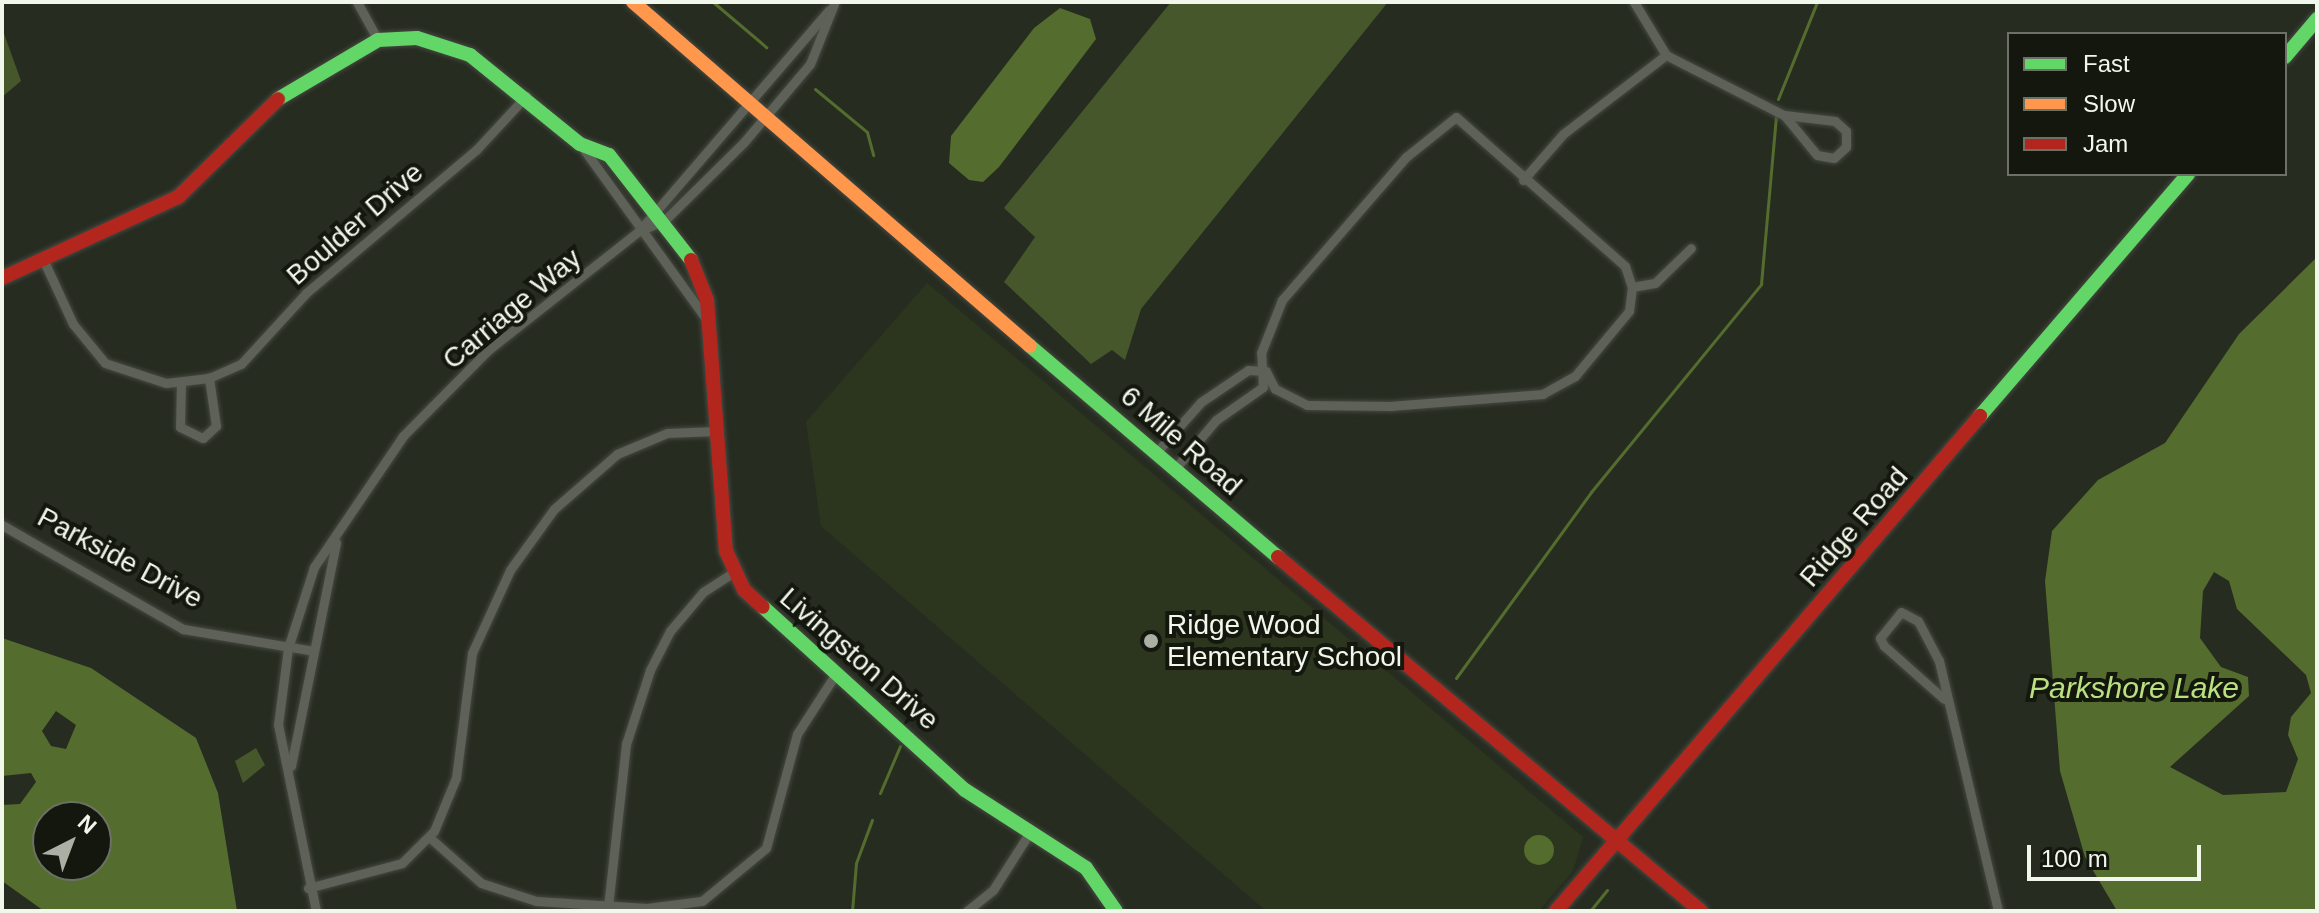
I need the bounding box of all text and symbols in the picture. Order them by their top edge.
legend [2007,32,2287,176]
text: Fast [2083,50,2130,77]
text: Slow [2083,90,2135,117]
text: Jam [2083,130,2128,157]
street label: Boulder Drive [280,156,430,292]
street label: Carriage Way [436,241,588,377]
street label: 6 Mile Road [1114,379,1248,503]
street label: Ridge Road [1793,460,1915,594]
street label: Parkside Drive [32,500,208,616]
street label: Livingston Drive [773,581,945,737]
place label: Ridge Wood Elementary School [1167,608,1402,674]
marker: Ridge Wood Elementary School [1142,632,1160,650]
water label: Parkshore Lake [2029,670,2239,706]
north arrow [32,801,112,881]
text: N [73,810,101,839]
scale bar [2031,829,2205,879]
text: 100 m [2041,845,2108,872]

